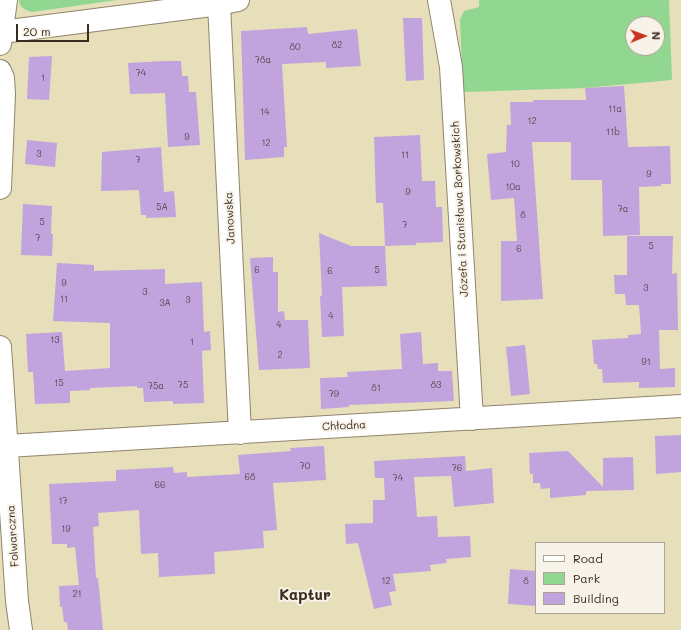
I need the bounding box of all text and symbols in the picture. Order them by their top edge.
scale bar [18,16,91,42]
north arrow [625,16,665,56]
text: 20 m [23,23,51,39]
text: N [649,31,664,40]
house number: 82 [332,40,342,50]
house number: 80 [290,42,300,52]
house number: 78a [255,55,271,65]
house number: 74 [136,68,146,78]
house number: 1 [41,73,45,83]
house number: 11a [608,104,622,114]
house number: 14 [260,107,270,117]
house number: 12 [527,116,537,126]
street label: Józefa i Stanisława Borkowskich [449,121,471,297]
house number: 11b [606,127,620,137]
house number: 9 [184,132,190,142]
house number: 12 [261,138,271,148]
house number: 3 [36,149,42,159]
house number: 11 [401,150,409,160]
house number: 7 [135,155,141,165]
house number: 10 [510,159,520,169]
house number: 9 [646,169,652,179]
house number: 10a [505,182,521,192]
house number: 9 [405,187,411,197]
street label: Janowska [222,192,238,244]
house number: 5A [156,202,168,212]
house number: 7a [618,204,628,214]
house number: 8 [520,210,526,220]
house number: 5 [39,217,45,227]
house number: 7 [402,220,408,230]
house number: 7 [35,233,41,243]
house number: 5 [648,241,654,251]
house number: 6 [516,244,522,254]
house number: 6 [254,265,260,275]
house number: 5 [374,265,380,275]
house number: 6 [327,266,333,276]
house number: 9 [61,278,67,288]
house number: 3 [643,283,649,293]
house number: 3 [142,287,148,297]
house number: 11 [60,294,68,304]
house number: 3 [185,295,191,305]
house number: 3A [159,298,171,308]
house number: 4 [328,311,334,321]
house number: 4 [276,320,282,330]
house number: 13 [50,335,60,345]
house number: 1 [190,337,194,347]
house number: 2 [277,350,283,360]
house number: 91 [641,357,651,367]
house number: 15 [54,378,64,388]
house number: 75 [178,380,188,390]
house number: 83 [431,380,441,390]
house number: 75a [148,381,164,391]
house number: 81 [371,383,381,393]
house number: 79 [329,389,339,399]
street label: Chłodna [322,418,366,434]
house number: 70 [300,461,310,471]
house number: 76 [452,463,462,473]
house number: 68 [245,472,255,482]
house number: 74 [393,473,403,483]
house number: 66 [155,480,165,490]
house number: 17 [58,496,68,506]
street label: Folwarczna [4,505,22,567]
house number: 19 [61,524,71,534]
legend [535,542,665,614]
text: Road [573,550,603,566]
text: Park [573,570,600,586]
house number: 12 [381,576,391,586]
house number: 8 [523,576,529,586]
district label: Kaptur [279,586,331,604]
house number: 21 [72,589,82,599]
text: Building [573,590,619,606]

